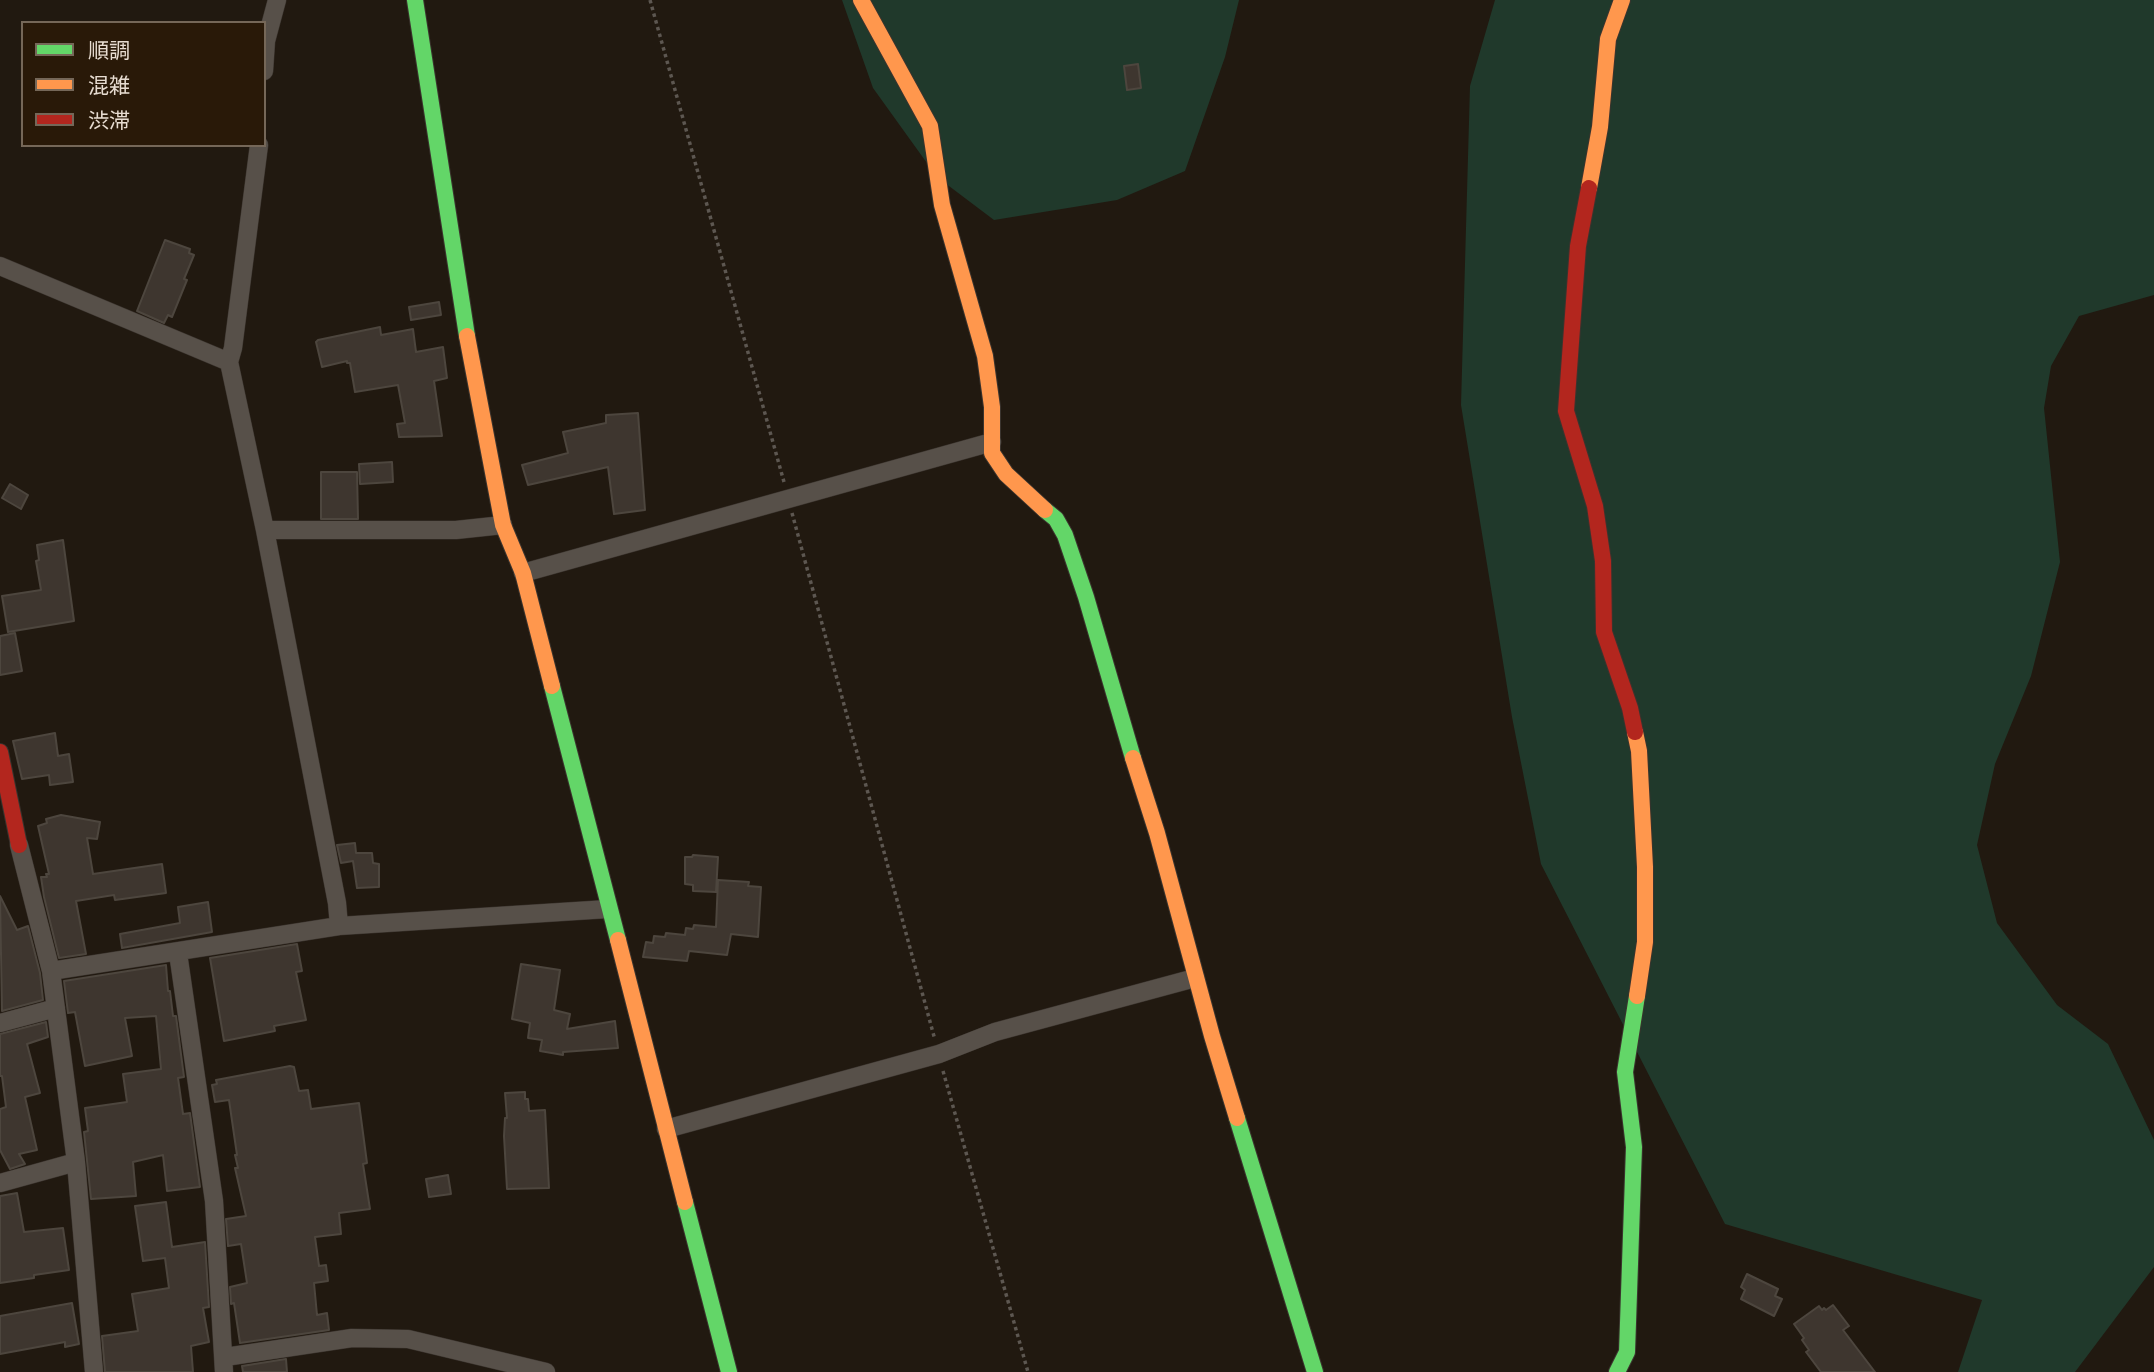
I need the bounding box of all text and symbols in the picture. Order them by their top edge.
legend [21,21,266,147]
text: 順調 [88,34,130,66]
text: 混雑 [88,69,130,101]
text: 渋滞 [88,104,130,136]

